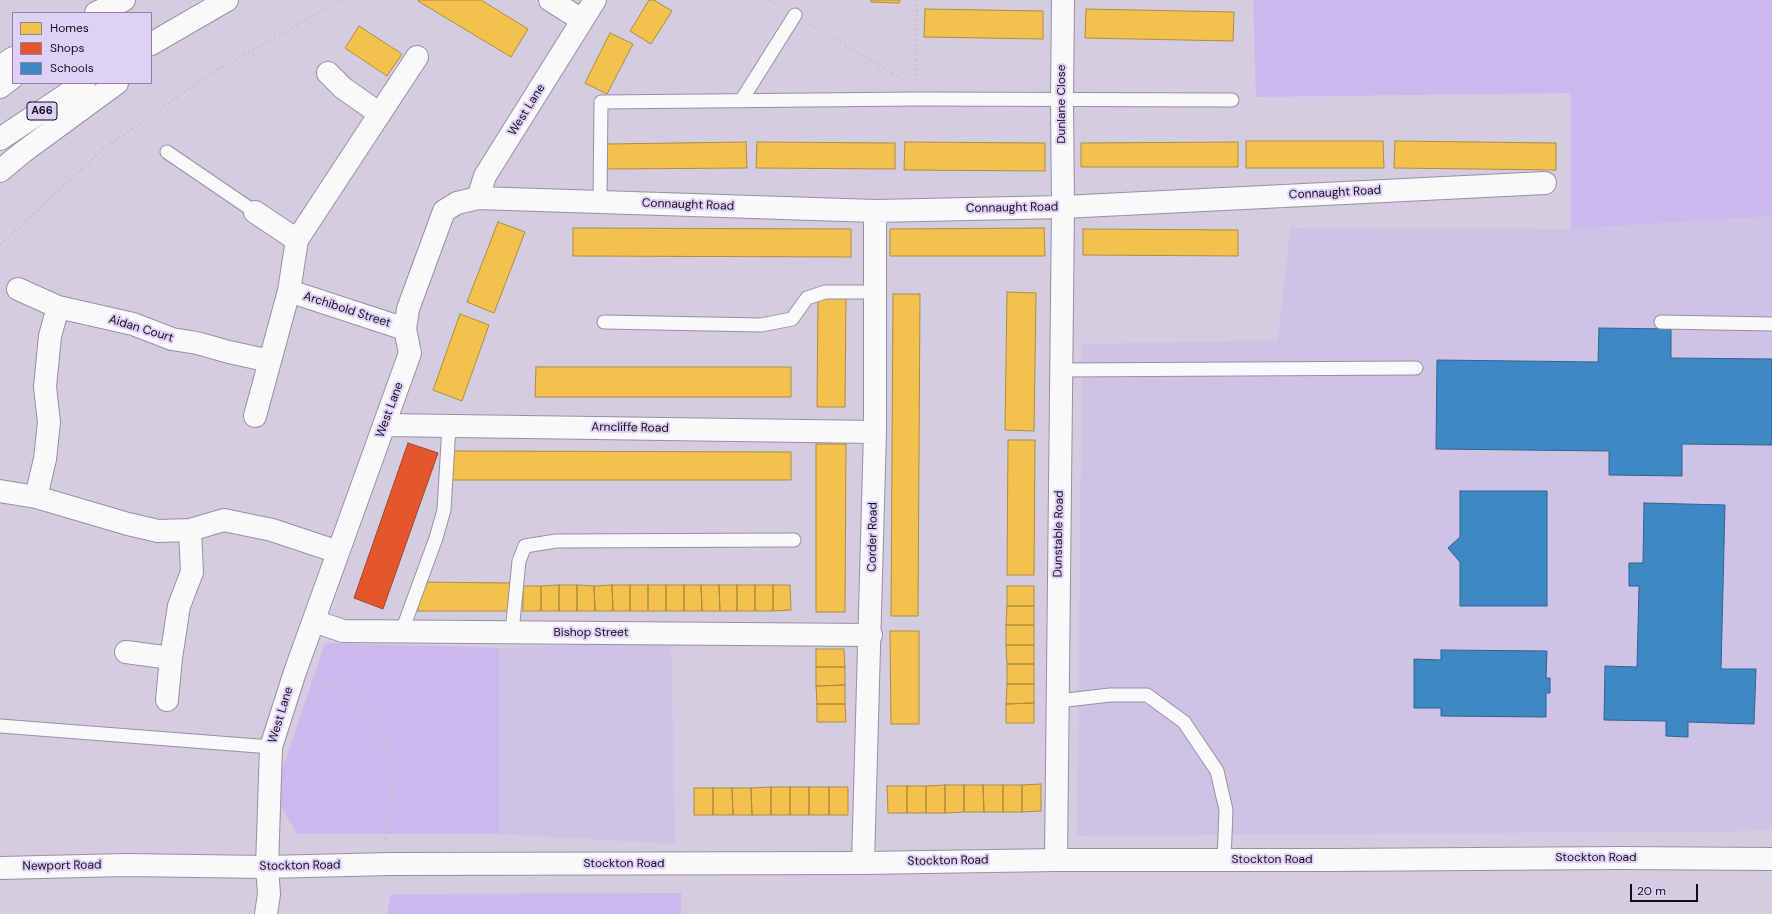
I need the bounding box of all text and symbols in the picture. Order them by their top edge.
legend [12,12,152,84]
text: Homes [50,20,89,36]
text: Shops [50,40,85,56]
text: Schools [50,60,94,76]
street label: Dunlane Close [1055,64,1069,144]
street label: West Lane [506,82,548,138]
road number: A66 [27,102,57,120]
street label: Connaught Road [1289,183,1381,203]
street label: Connaught Road [642,196,734,214]
street label: Connaught Road [966,200,1058,216]
street label: Archibold Street [302,289,392,331]
street label: Aidan Court [107,312,175,346]
street label: West Lane [373,380,407,440]
street label: Arncliffe Road [591,420,669,436]
street label: Dunstable Road [1051,490,1067,578]
street label: Corder Road [865,502,881,572]
street label: Bishop Street [554,626,628,640]
street label: West Lane [266,685,296,745]
street label: Stockton Road [1555,851,1637,865]
street label: Stockton Road [907,853,989,869]
street label: Stockton Road [1231,853,1313,867]
street label: Stockton Road [583,857,665,871]
street label: Newport Road [22,858,102,874]
street label: Stockton Road [259,858,341,874]
scale bar [1632,876,1700,902]
text: 20 m [1637,883,1666,899]

